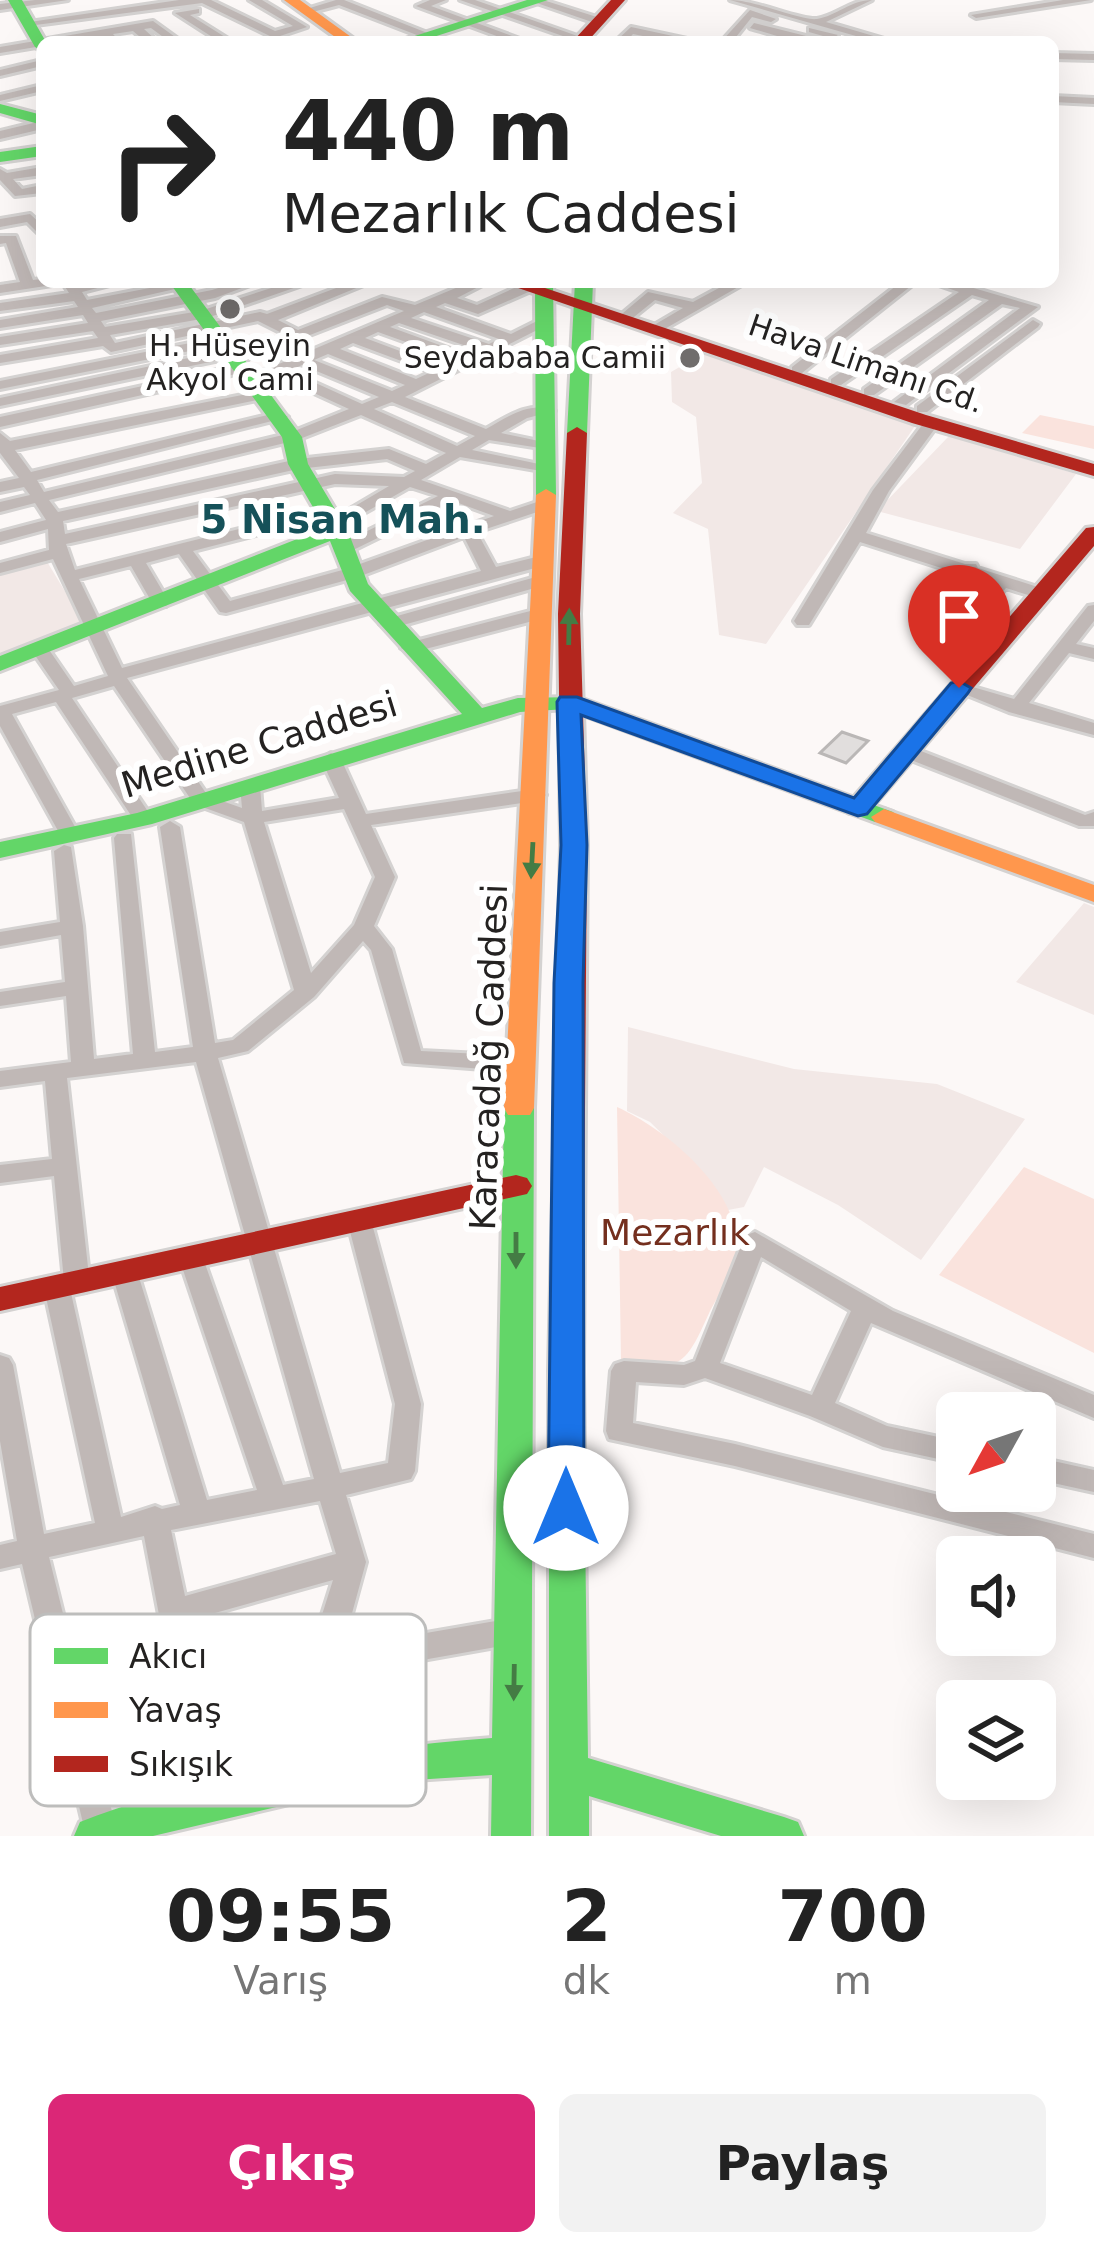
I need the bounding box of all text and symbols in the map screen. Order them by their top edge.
text: 440 m [282,82,574,180]
icon: right [84,84,240,240]
text: Mezarlık Caddesi [282,182,740,245]
marker: H. Hüseyin Akyol Cami [217,296,243,322]
street label: Hava Limanı Cd. [744,307,988,420]
place label: H. Hüseyin Akyol Cami [146,328,314,397]
place label: Seydababa Camii [404,340,666,375]
marker: Seydababa Camii [677,345,703,371]
district label: 5 Nisan Mah. [200,497,486,542]
pin [908,565,1010,688]
icon: arrive [926,583,992,649]
one-way arrow [560,607,579,645]
street label: Medine Caddesi [116,683,402,806]
one-way arrow [523,842,542,879]
street label: Karacadağ Caddesi [462,883,515,1231]
park label: Mezarlık [600,1212,750,1253]
one-way arrow [506,1232,526,1270]
north arrow [936,1392,1056,1512]
map controls [936,1392,1056,1800]
position arrow [503,1445,629,1571]
button: sound [936,1536,1056,1656]
legend [30,1614,426,1806]
text: Akıcı [129,1637,207,1676]
one-way arrow [504,1664,523,1702]
button: layers [936,1680,1056,1800]
text: Yavaş [128,1691,222,1730]
text: Sıkışık [129,1745,234,1784]
text: 09:55 [166,1874,395,1958]
text: 2 [561,1874,611,1958]
text: 700 [778,1874,928,1958]
text: Varış [233,1958,328,2003]
text: dk [563,1958,610,2003]
text: m [834,1958,872,2003]
button: Çıkış [48,2094,535,2232]
button: Paylaş [559,2094,1046,2232]

